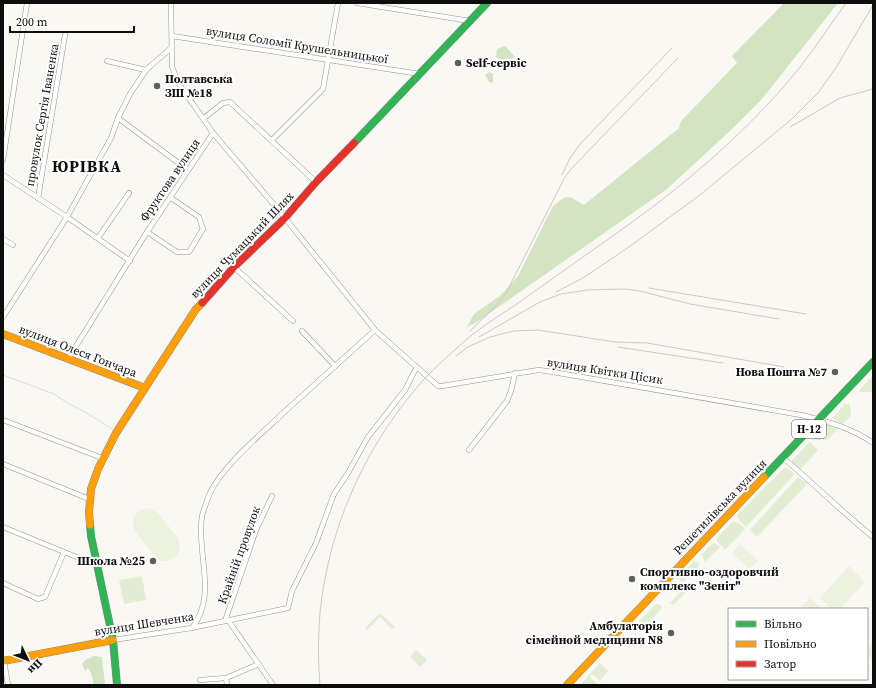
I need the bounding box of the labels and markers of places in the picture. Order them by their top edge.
place label: Self-сервіс [466,55,527,71]
marker: Self-сервіс [453,58,463,68]
place label: Полтавська ЗШ №18 [165,71,233,101]
marker: Полтавська ЗШ №18 [152,81,162,91]
place label: Нова Пошта №7 [736,364,827,380]
marker: Нова Пошта №7 [830,367,840,377]
place label: Школа №25 [77,553,145,569]
marker: Школа №25 [148,556,158,566]
place label: Спортивно-оздоровчий комплекс "Зеніт" [640,564,779,594]
marker: Спортивно-оздоровчий комплекс "Зеніт" [627,574,637,584]
place label: Амбулаторія сімейной медицини N8 [526,618,663,648]
marker: Амбулаторія сімейной медицини N8 [666,628,676,638]

